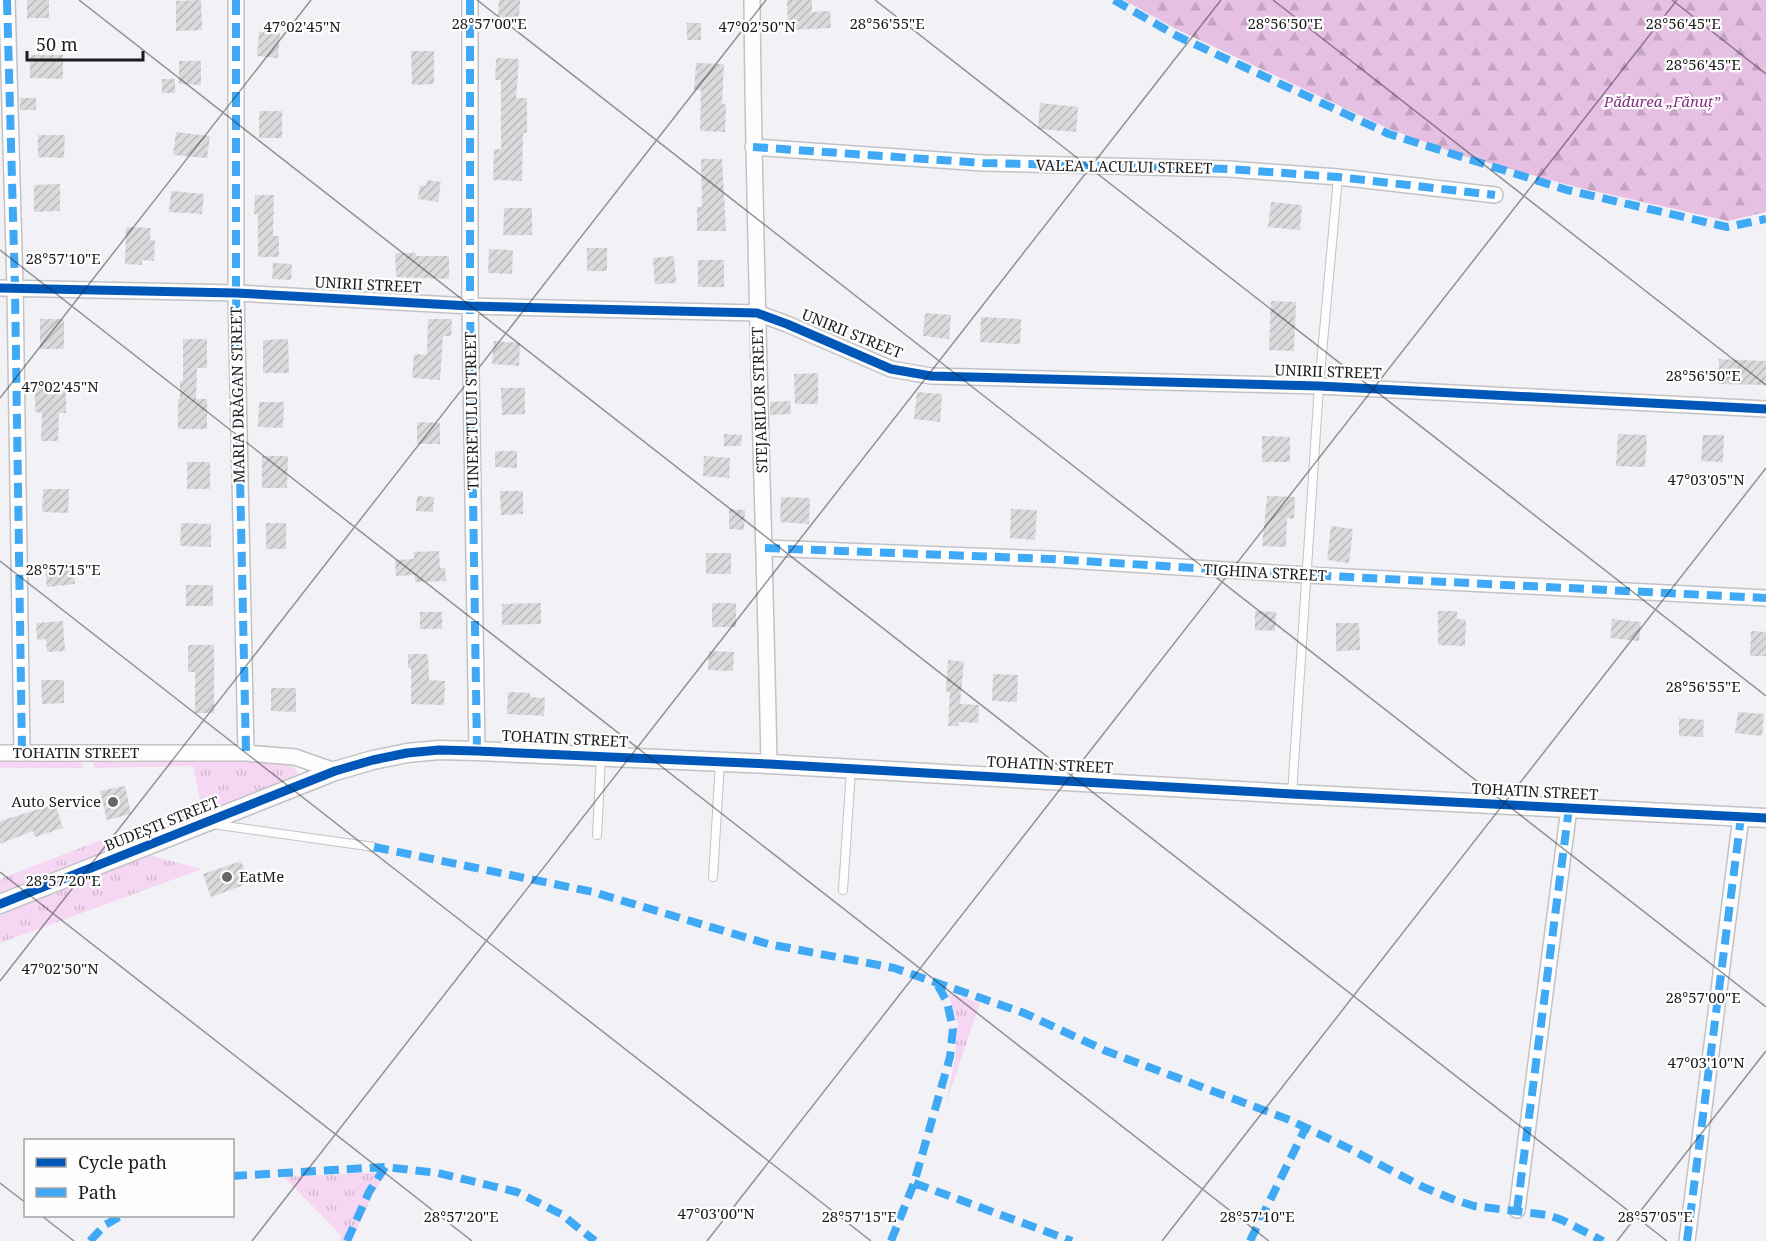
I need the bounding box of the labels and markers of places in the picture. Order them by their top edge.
place label: Auto Service [11,791,101,811]
marker: Auto Service [106,795,120,809]
place label: EatMe [239,866,284,886]
marker: EatMe [220,870,234,884]

